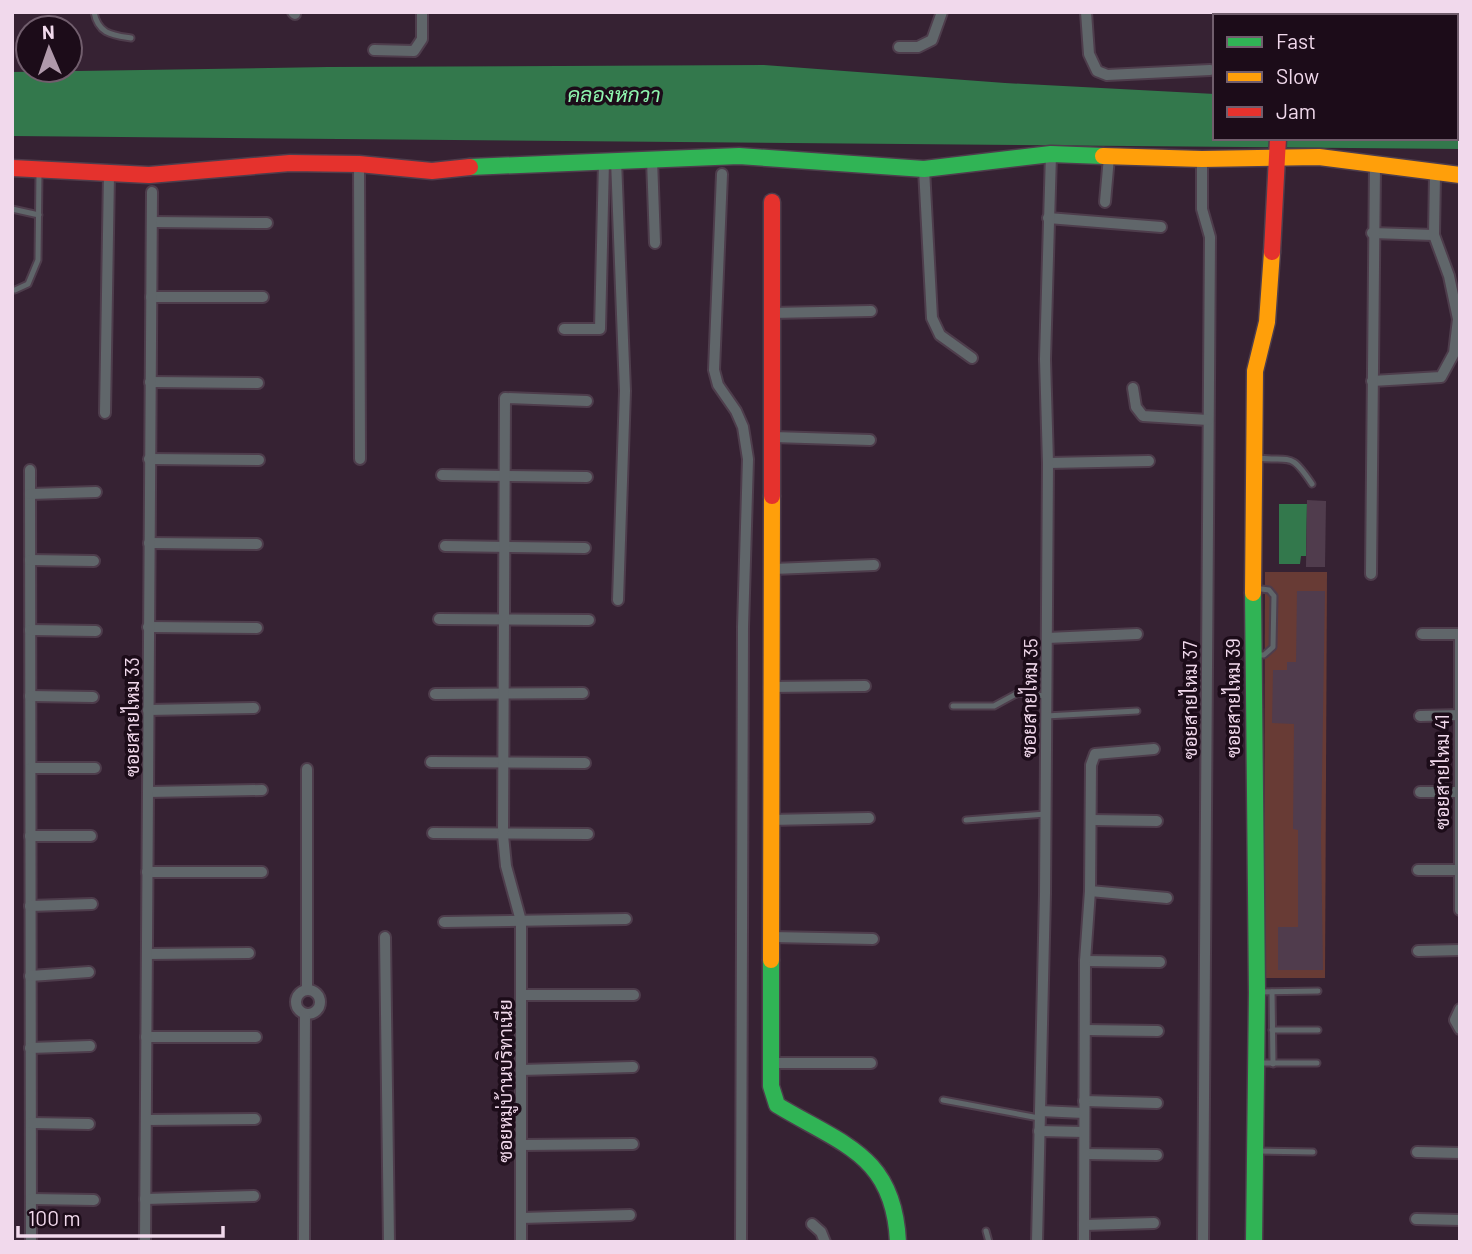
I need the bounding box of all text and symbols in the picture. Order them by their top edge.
north arrow [14,14,84,84]
legend [1213,14,1458,140]
text: N [42,20,55,43]
text: Fast [1276,28,1316,53]
text: Slow [1276,63,1319,88]
water label: คลองหกวา [567,81,661,106]
text: Jam [1276,98,1316,123]
street label: ซอยสายไหม 35 [1016,638,1042,758]
street label: ซอยสายไหม 39 [1221,638,1244,758]
street label: ซอยสายไหม 37 [1178,641,1201,759]
street label: ซอยสายไหม 33 [120,657,143,777]
street label: ซอยสายไหม 41 [1430,714,1453,830]
street label: ซอยหมู่บ้านบริทาเนีย [493,999,519,1163]
scale bar [18,1194,222,1238]
text: 100 m [28,1205,81,1230]

